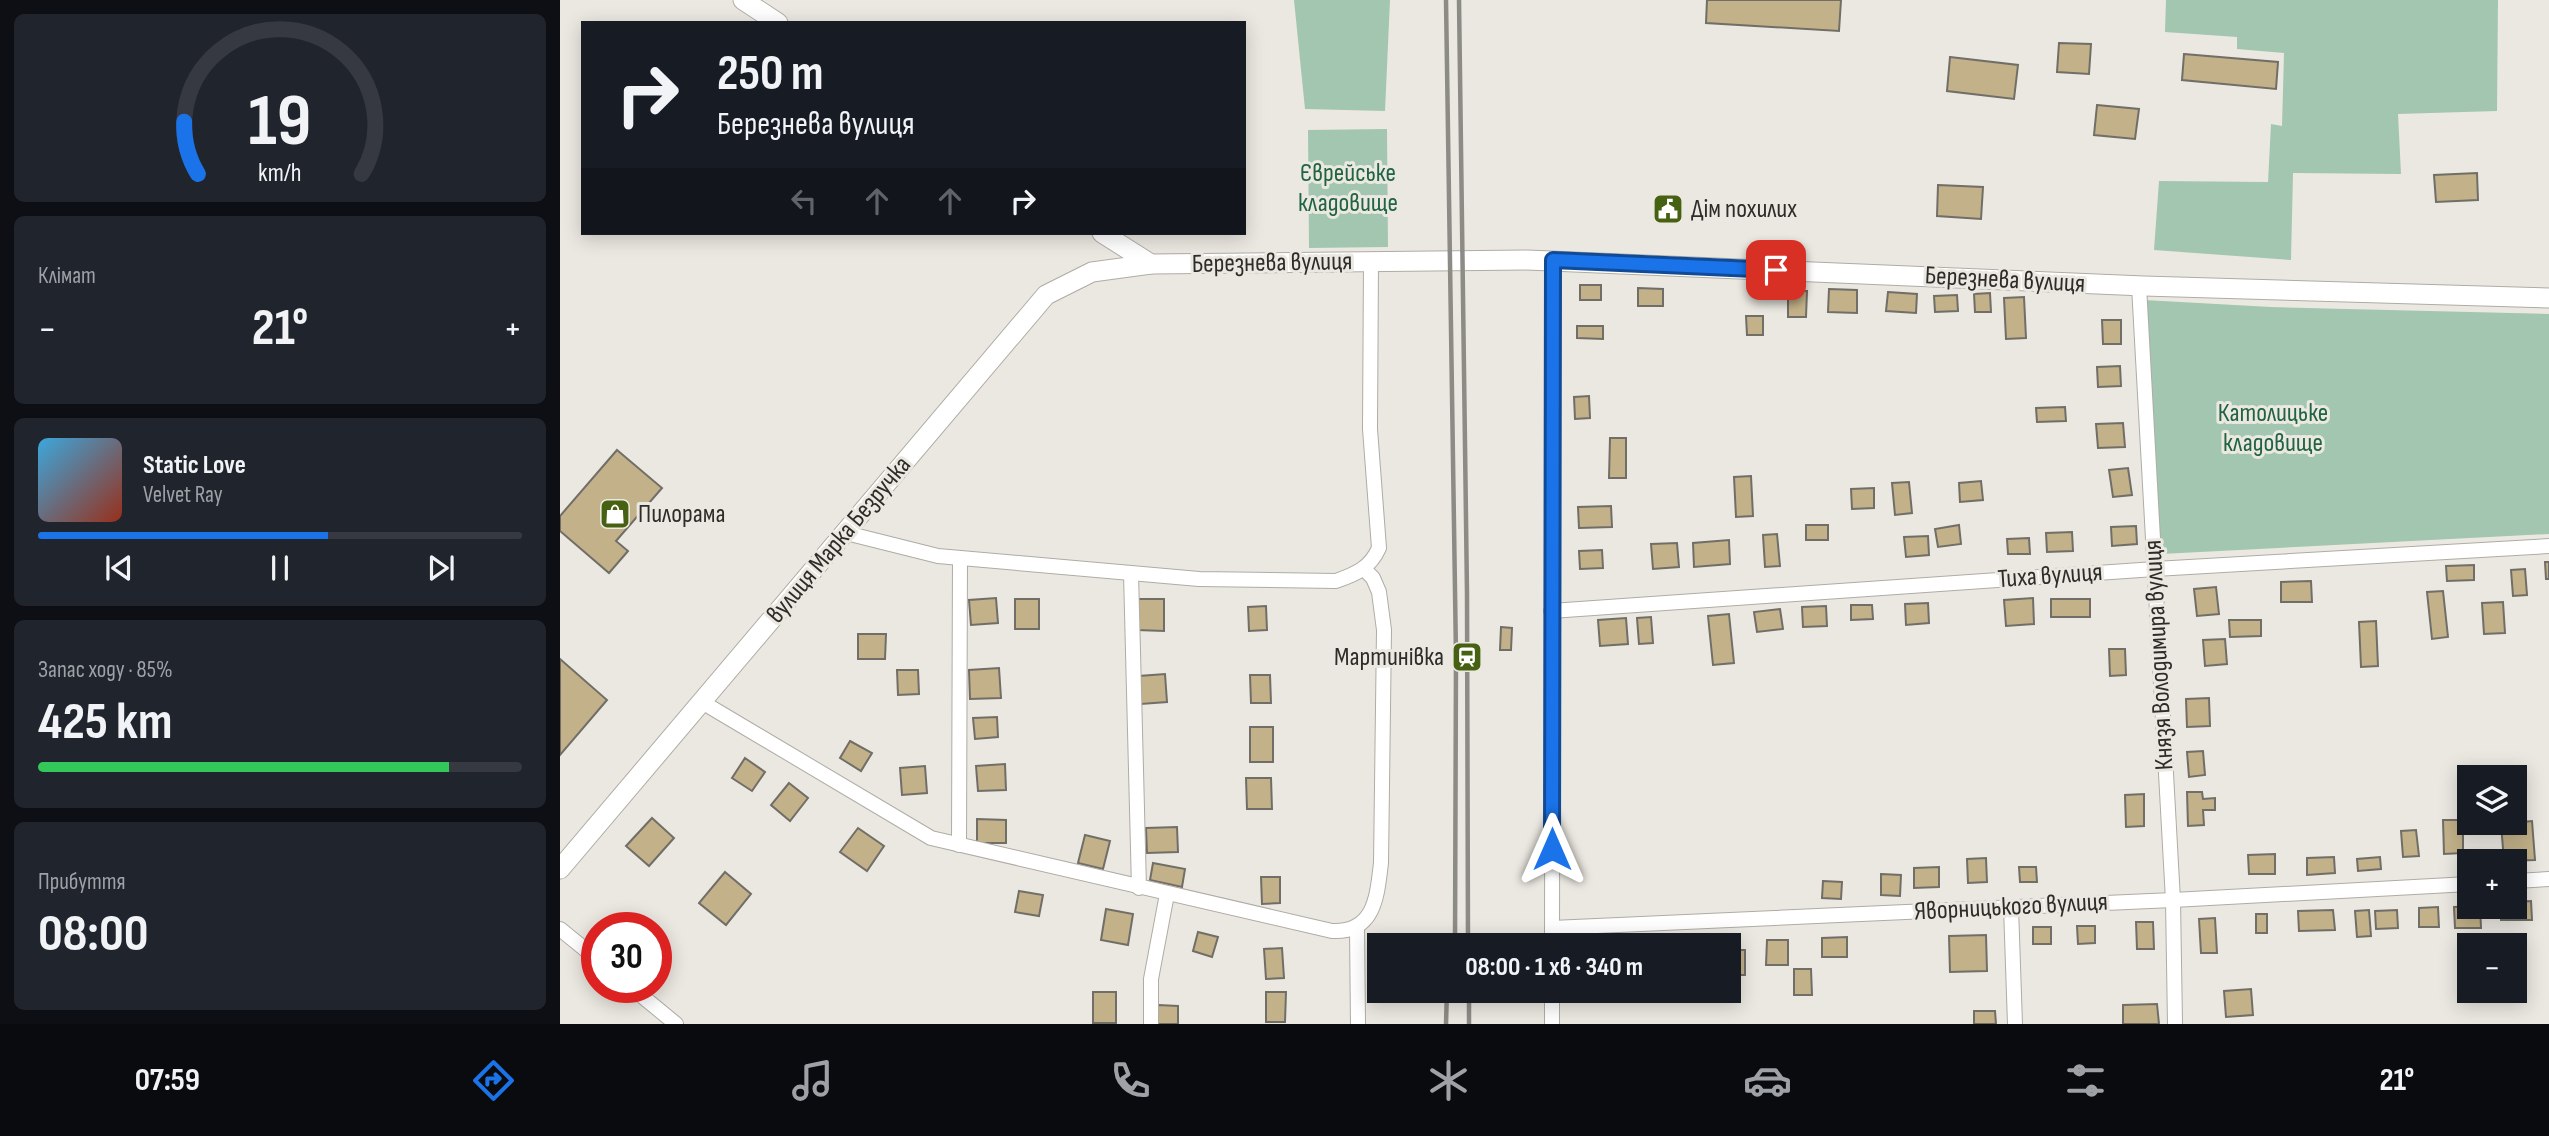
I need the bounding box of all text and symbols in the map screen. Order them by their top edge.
text: 250 m [717,45,823,104]
icon: right [602,49,693,140]
text: 19 [248,78,312,166]
text: Березнева вулиця [717,105,915,144]
text: km/h [258,158,302,189]
park label: Єврейське кладовище [1298,158,1398,219]
icon: left [785,182,823,220]
icon: ahead [858,182,896,220]
icon: ahead [931,182,969,220]
icon: right [1004,182,1042,220]
public building icon: Дiм похилих [1651,192,1685,226]
place label: Дiм похилих [1691,194,1797,225]
pin [1746,240,1806,300]
street label: Березнева вулиця [1191,246,1353,280]
icon: arrive [1757,251,1795,289]
street label: Березнева вулиця [1924,260,2086,300]
text: Клімат [38,262,96,290]
text: 21° [252,297,308,360]
text: − [38,307,57,352]
text: + [503,307,522,352]
park label: Католицьке кладовище [2218,398,2328,459]
text: Static Love [143,450,246,481]
street label: вулиця Марка Безручка [760,450,918,630]
text: Velvet Ray [143,481,223,509]
shop icon: Пилорама [598,497,632,531]
place label: Пилорама [638,499,725,530]
street label: Князя Володимира вулиця [2137,539,2181,771]
icon: previous [100,549,138,587]
icon: pause [261,549,299,587]
icon: next [422,549,460,587]
street label: Тиха вулиця [1997,557,2103,595]
station icon: Мартинівка [1450,640,1484,674]
place label: Мартинівка [1334,642,1444,673]
text: Запас ходу · 85% [38,656,173,684]
text: 425 km [38,691,172,754]
map controls [2457,765,2527,1003]
button: layers [2457,765,2527,835]
position arrow [1515,812,1589,886]
button: + [2457,849,2527,919]
text: Прибуття [38,868,126,896]
street label: Яворницького вулиця [1913,886,2109,928]
text: 08:00 [38,903,148,966]
speed limit sign: 30 [581,912,672,1003]
button: − [2457,933,2527,1003]
text: 08:00 · 1 хв · 340 m [1465,952,1643,983]
icon: directions [469,1056,518,1105]
icon: music [788,1056,837,1105]
icon: phone [1106,1056,1155,1105]
icon: climate [1424,1056,1473,1105]
icon: car [1743,1056,1792,1105]
icon: filters [2061,1056,2110,1105]
text: 07:59 [135,1061,200,1100]
text: 21° [2379,1061,2414,1100]

